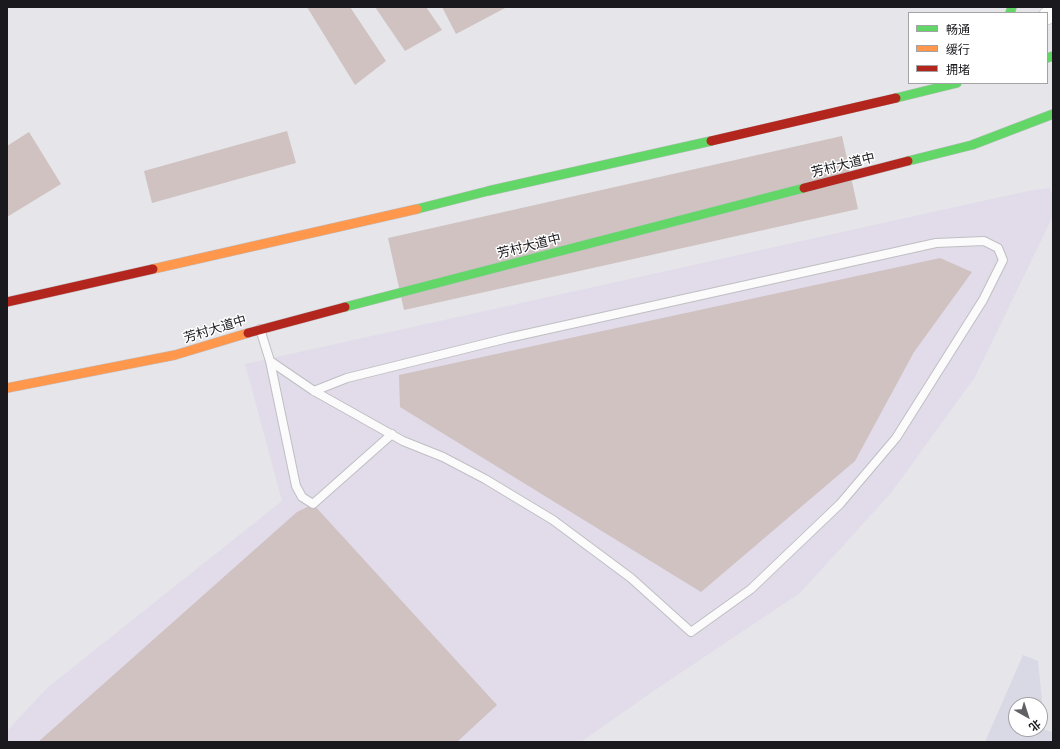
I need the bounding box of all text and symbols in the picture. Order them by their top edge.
legend [908,12,1048,84]
text: 畅通 [946,22,970,37]
text: 缓行 [946,42,970,57]
text: 拥堵 [946,62,970,77]
street label: 芳村大道中 [810,150,876,180]
street label: 芳村大道中 [496,231,562,261]
street label: 芳村大道中 [182,312,248,346]
north arrow [1008,697,1048,737]
text: 北 [1027,717,1044,734]

